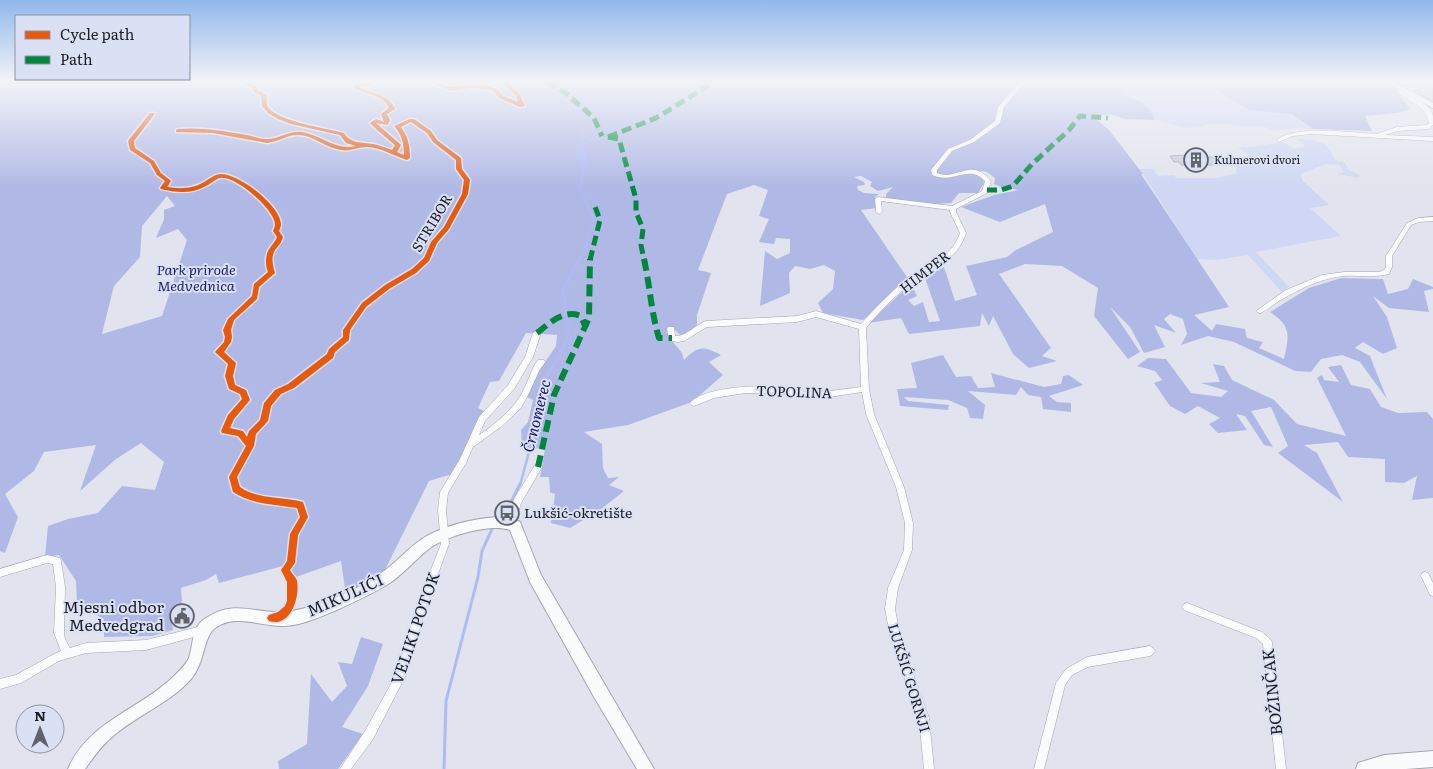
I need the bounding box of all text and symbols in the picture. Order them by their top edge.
legend [15,15,190,80]
text: Cycle path [60,22,135,45]
text: Path [60,47,93,70]
building icon: Kulmerovi dvori [1183,147,1209,173]
place label: Kulmerovi dvori [1214,151,1300,167]
street label: STRIBOR [406,190,456,255]
street label: HIMPER [895,245,954,297]
park label: Park prirode Medvednica [156,259,236,295]
water label: Črnomerec [515,377,556,454]
street label: TOPOLINA [756,380,833,402]
bus stop icon: Lukšić-okretište [494,500,520,526]
place label: Lukšić-okretište [524,502,632,522]
street label: MIKULIĆI [302,567,387,622]
street label: VELIKI POTOK [384,568,445,687]
place label: Mjesni odbor Medvedgrad [63,594,164,636]
public building icon: Mjesni odbor Medvedgrad [169,603,195,629]
street label: LUKŠIĆ GORNJI [884,621,936,735]
street label: BOŽINČAK [1255,647,1288,737]
north arrow [15,704,65,754]
text: N [34,705,46,725]

